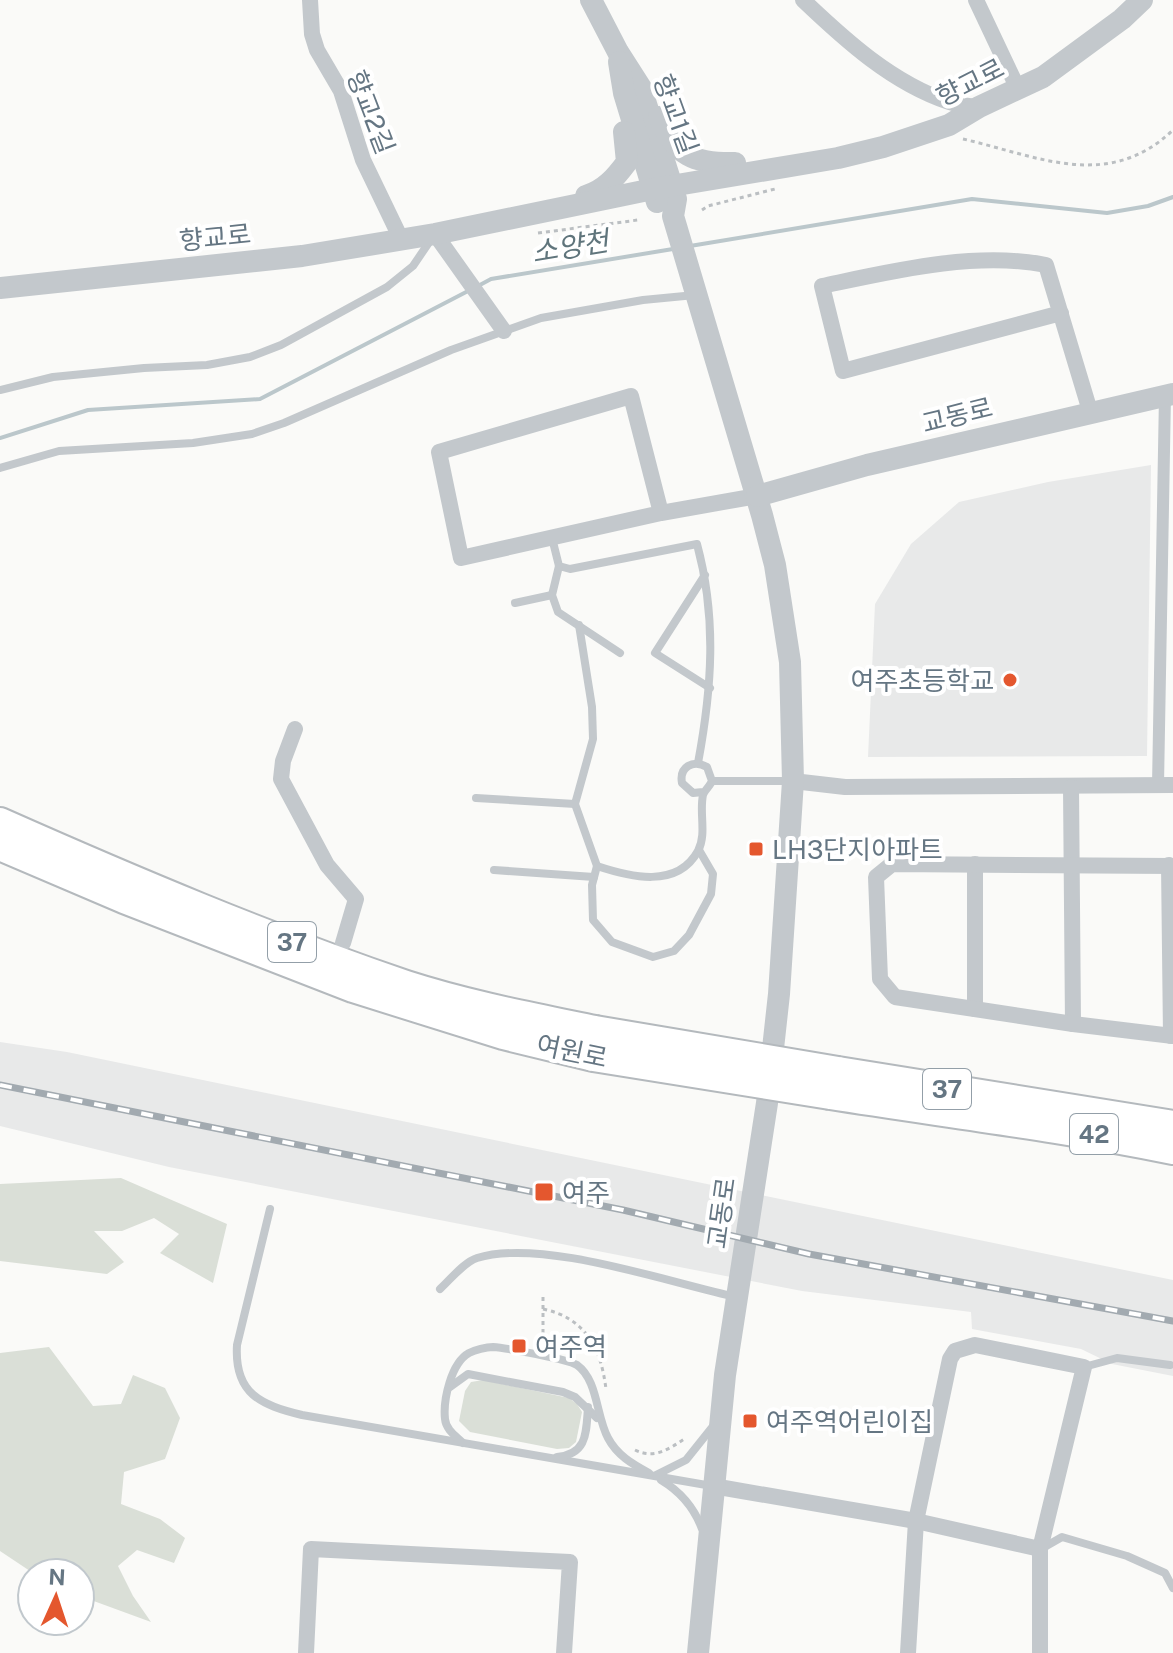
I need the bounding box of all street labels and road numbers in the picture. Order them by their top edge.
street label: 향교로 [931,52,1009,112]
street label: 향교2길 [341,66,401,158]
street label: 향교1길 [647,70,705,158]
street label: 향교로 [178,218,252,256]
street label: 교동로 [918,391,996,439]
road number: 37 [268,922,316,962]
street label: 여원로 [534,1028,610,1074]
road number: 37 [923,1069,971,1109]
road number: 42 [1070,1114,1118,1154]
street label: 교동로 [701,1175,741,1251]

